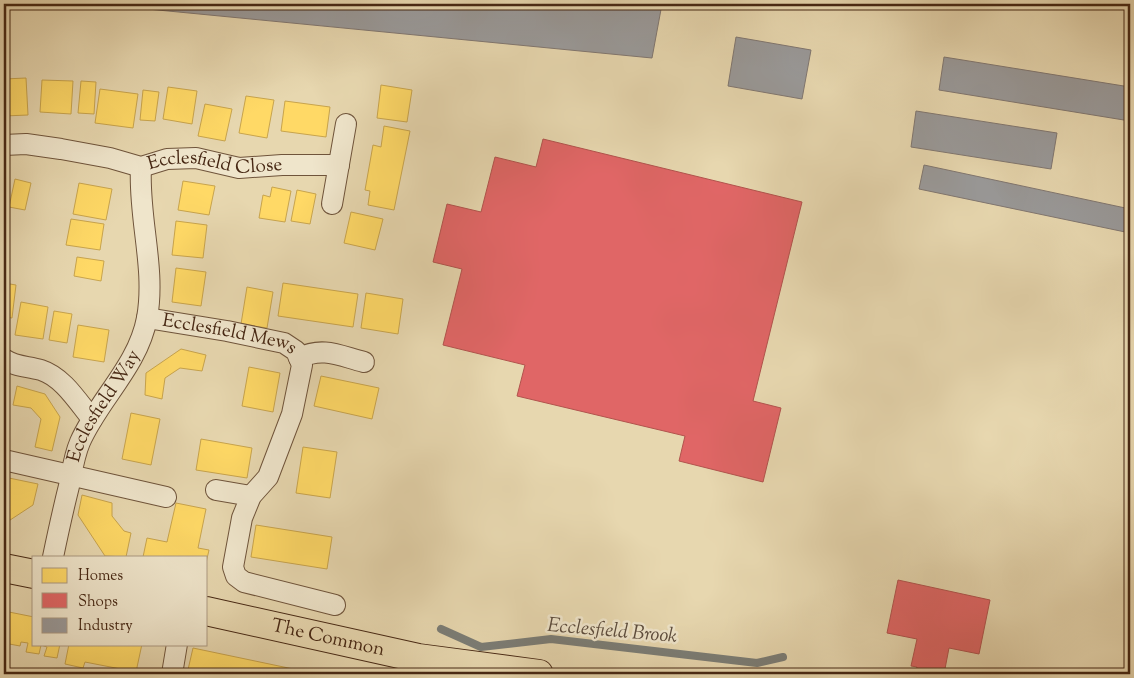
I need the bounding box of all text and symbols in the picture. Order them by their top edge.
street label: Ecclesfield Close [144,144,283,182]
street label: Ecclesfield Mews [160,307,302,361]
street label: Ecclesfield Way [61,345,148,465]
legend [32,556,208,646]
text: Homes [78,566,123,587]
text: Shops [78,592,118,613]
street label: The Common [269,612,387,664]
water label: Ecclesfield Brook [546,612,678,652]
text: Industry [78,616,133,637]

